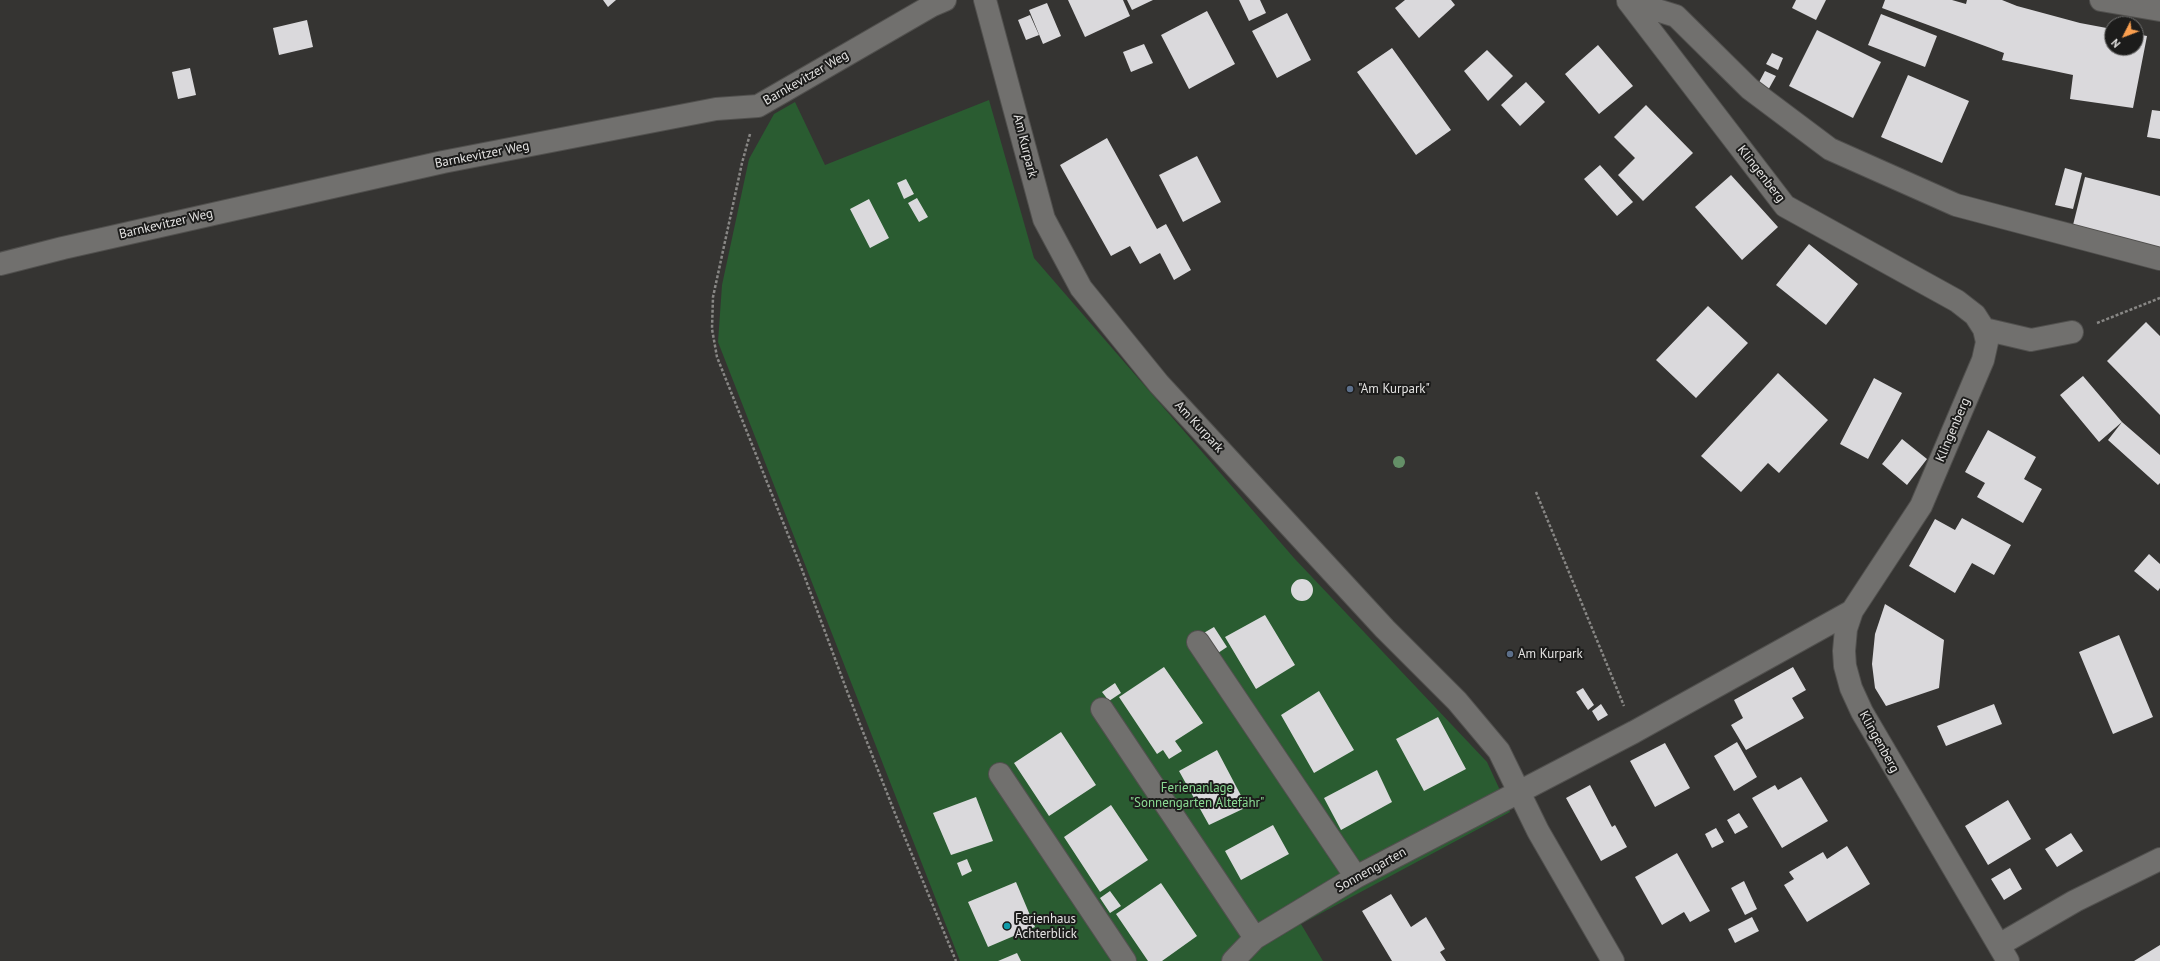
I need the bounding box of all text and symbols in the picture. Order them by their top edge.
north arrow [2104,16,2144,56]
text: N [2108,36,2123,51]
street label: Barnkevitzer Weg [761,47,851,109]
street label: Am Kurpark [1010,113,1040,179]
street label: Barnkevitzer Weg [433,138,531,172]
street label: Klingenberg [1734,142,1788,206]
street label: Barnkevitzer Weg [118,206,214,242]
place label: "Am Kurpark" [1358,381,1430,397]
marker: "Am Kurpark" [1345,384,1355,394]
street label: Klingenberg [1933,396,1973,464]
street label: Am Kurpark [1171,398,1227,456]
place label: Am Kurpark [1518,646,1583,662]
marker: Am Kurpark [1505,649,1515,659]
street label: Klingenberg [1856,708,1902,776]
park label: Ferienanlage "Sonnengarten Altefähr" [1130,780,1264,811]
street label: Sonnengarten [1333,844,1409,896]
place label: Ferienhaus Achterblick [1015,911,1077,942]
marker: Ferienhaus Achterblick [1002,921,1012,931]

